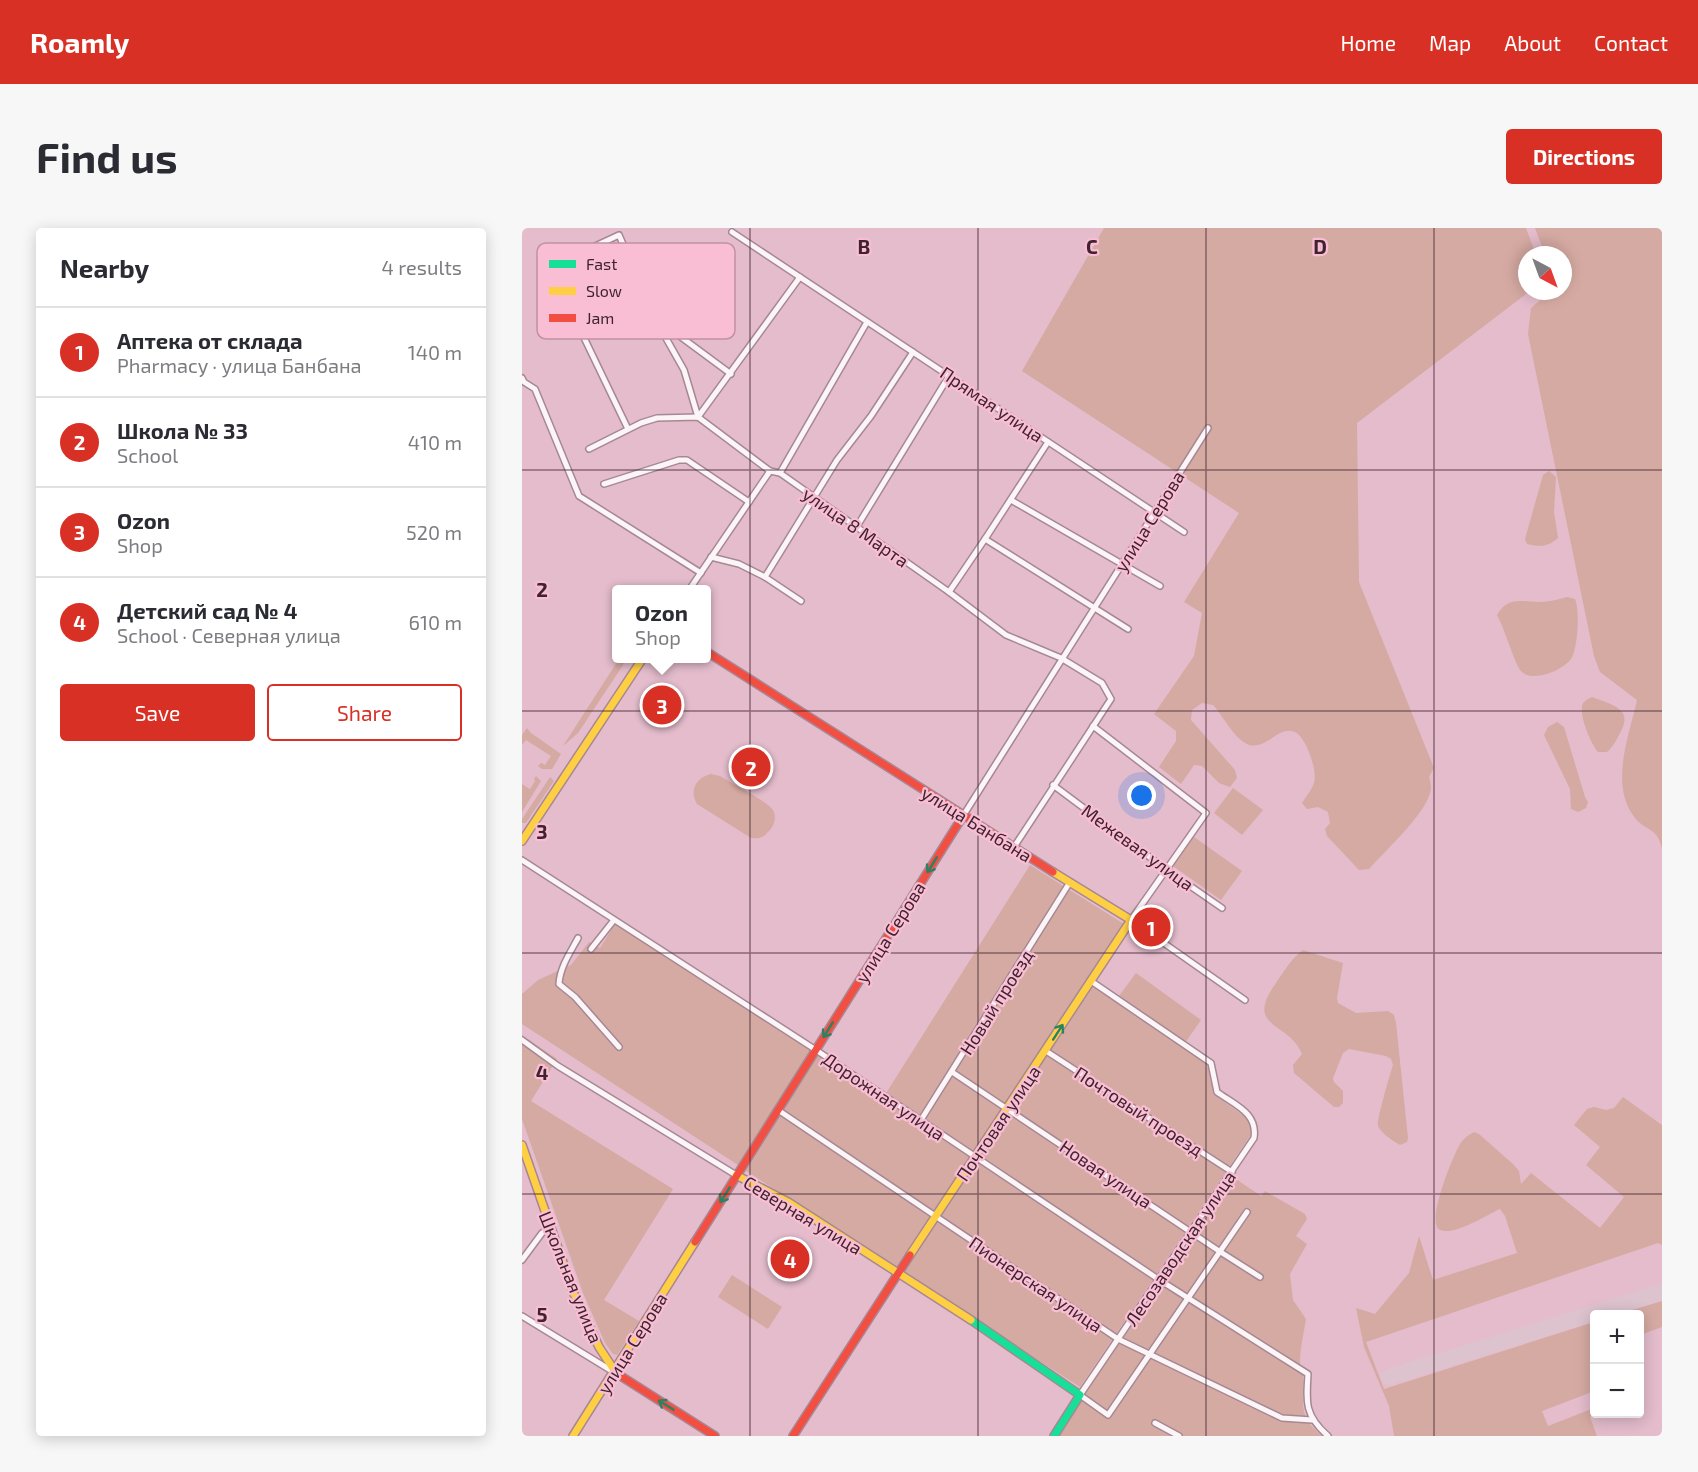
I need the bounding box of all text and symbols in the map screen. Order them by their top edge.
text: Roamly [30,25,129,59]
text: Home [1340,30,1396,55]
text: Map [1429,30,1471,55]
text: About [1504,30,1561,55]
text: Contact [1594,30,1668,55]
button: Directions [1506,129,1662,184]
text: Find us [36,131,178,181]
text: B [858,234,870,258]
text: C [1086,234,1098,258]
text: D [1313,234,1327,258]
legend [537,243,735,339]
north arrow [1518,246,1572,300]
text: Nearby [60,252,149,283]
text: Fast [586,254,617,273]
text: 4 results [382,255,462,279]
text: Slow [586,281,622,300]
text: Jam [586,308,614,327]
text: Аптека от склада [117,327,303,353]
text: 1 [75,340,84,364]
text: 140 m [408,340,462,364]
text: Pharmacy · улица Банбана [117,353,362,377]
street label: Прямая улица [936,361,1048,447]
text: Школа № 33 [117,417,248,443]
text: 2 [74,430,85,454]
text: 410 m [408,430,462,454]
text: School [117,443,178,467]
street label: улица Серова [1109,466,1189,576]
street label: улица 8 Марта [799,482,913,572]
text: Ozon [117,507,170,533]
text: 3 [74,520,85,544]
text: 520 m [406,520,462,544]
text: Shop [117,533,163,557]
text: 2 [536,577,548,601]
popup [612,585,711,663]
text: Детский сад № 4 [117,597,298,623]
text: Ozon [635,599,688,625]
text: 4 [73,610,86,634]
text: 610 m [409,610,462,634]
text: School · Северная улица [117,623,341,647]
text: Shop [635,625,681,649]
pin: 3 [642,682,682,728]
button: Save [60,684,255,741]
button: Share [267,684,462,741]
pin: 2 [732,744,770,790]
street label: улица Банбана [918,781,1036,867]
your location [1127,781,1156,810]
street label: Межевая улица [1078,799,1198,895]
text: 3 [536,819,548,843]
one-way arrow [926,857,939,874]
street label: улица Серова [850,877,930,987]
pin: 1 [1132,904,1170,950]
street label: Новый проезд [955,945,1037,1059]
one-way arrow [822,1022,835,1039]
one-way arrow [1052,1024,1064,1041]
street label: Дорожная улица [819,1047,949,1145]
text: 4 [536,1060,549,1084]
street label: Почтовая улица [951,1061,1045,1185]
street label: Почтовый проезд [1071,1061,1207,1161]
street label: Новая улица [1056,1135,1156,1213]
street label: Лесозаводская улица [1120,1166,1240,1330]
street label: Северная улица [740,1171,866,1259]
one-way arrow [718,1187,731,1204]
street label: Школьная улица [535,1208,607,1346]
street label: Пионерская улица [965,1231,1107,1337]
pin: 4 [770,1236,810,1282]
street label: улица Серова [592,1288,672,1398]
text: 5 [536,1302,548,1326]
map controls [1590,1310,1644,1418]
button: + [1590,1310,1644,1364]
button: − [1590,1364,1644,1418]
one-way arrow [658,1398,675,1410]

